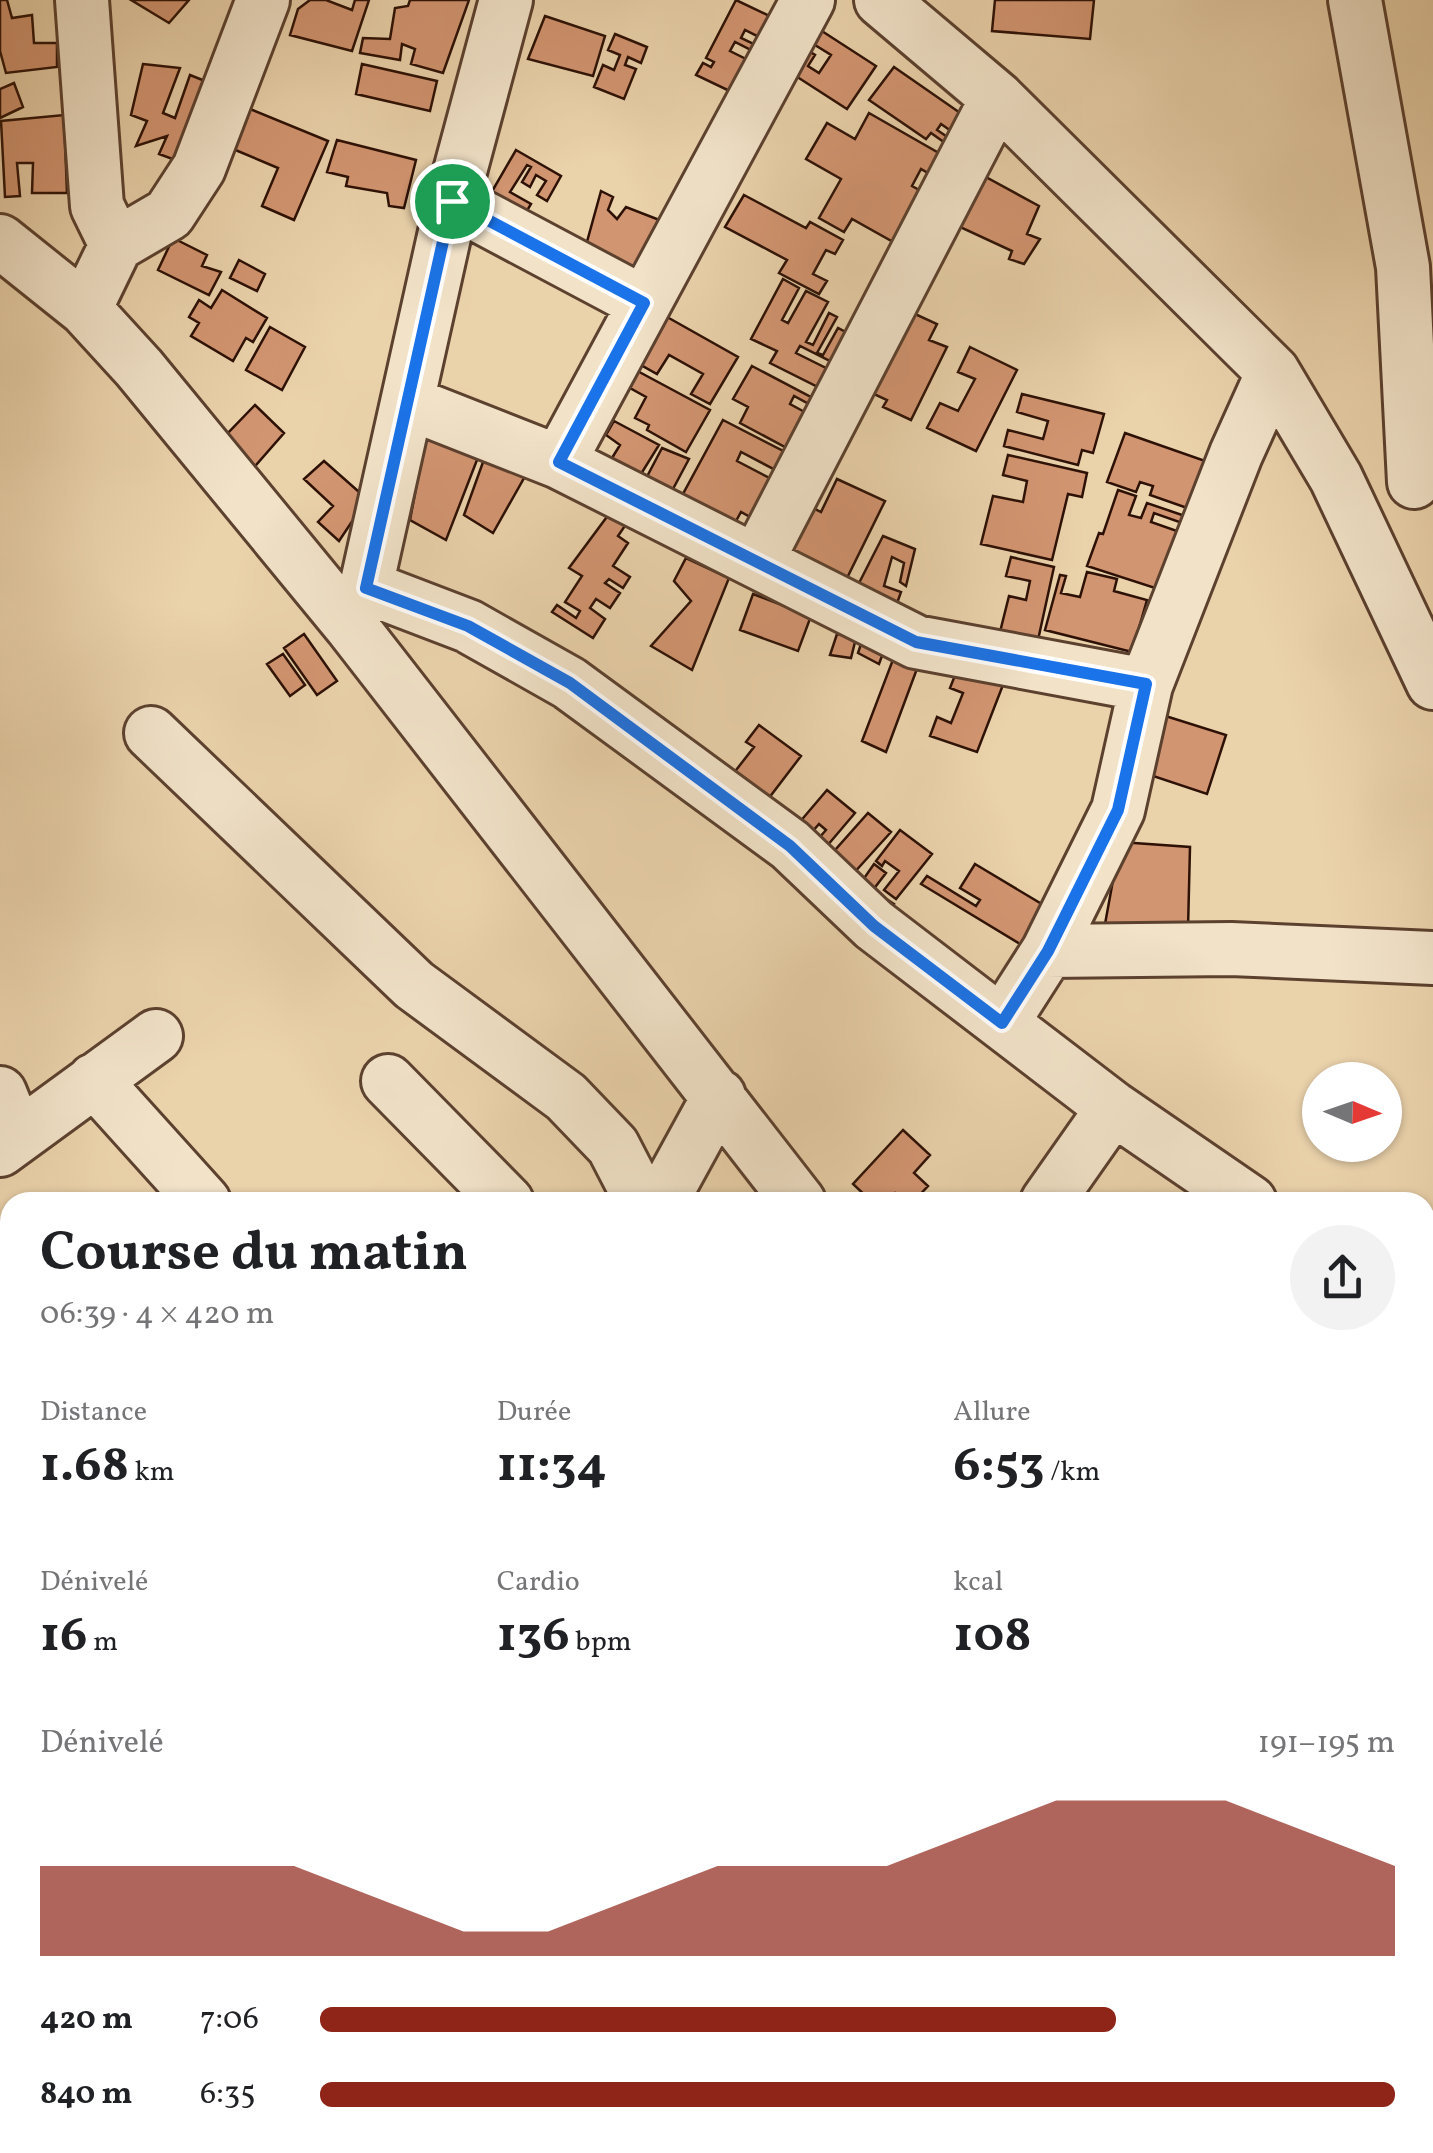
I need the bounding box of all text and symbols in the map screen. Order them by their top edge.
pin [410,159,495,244]
icon: arrive [425,174,480,229]
north arrow [1302,1062,1402,1162]
map controls [1302,1062,1402,1162]
text: Course du matin [40,1217,468,1293]
button: share [1290,1225,1395,1330]
text: 06:39 · 4 × 420 m [40,1293,274,1337]
text: Distance [40,1393,147,1432]
text: Durée [497,1393,571,1432]
text: Allure [953,1393,1031,1432]
text: 1.68 [40,1432,129,1502]
text: 11:34 [497,1432,607,1502]
text: 6:53 [953,1432,1045,1502]
text: km [129,1453,175,1492]
text: /km [1045,1453,1100,1492]
text: Dénivelé [40,1563,148,1602]
text: Cardio [497,1563,580,1602]
text: kcal [953,1563,1003,1602]
text: 16 [40,1602,88,1672]
text: 136 [497,1602,570,1672]
text: 108 [953,1602,1031,1672]
text: m [88,1623,118,1662]
text: bpm [570,1623,631,1662]
text: Dénivelé [40,1722,164,1766]
text: 191–195 m [1258,1722,1395,1766]
text: 420 m [40,1998,133,2042]
text: 7:06 [200,1998,259,2042]
text: 840 m [40,2073,132,2117]
text: 6:35 [200,2073,256,2117]

